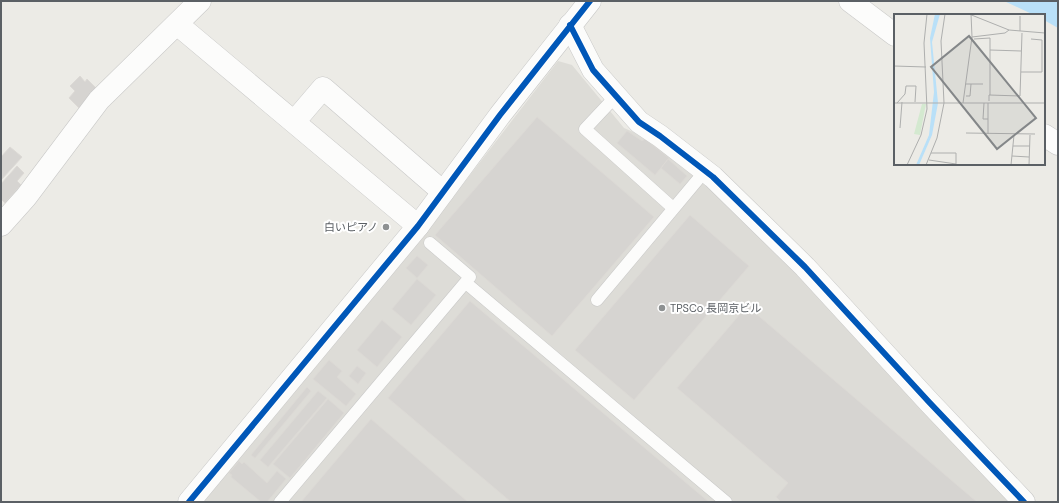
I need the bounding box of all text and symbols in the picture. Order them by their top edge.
inset map [894,14,1045,165]
place label: 白いピアノ [324,220,378,234]
marker: 白いピアノ [381,222,391,232]
place label: TPSCo 長岡京ビル [670,301,761,315]
marker: TPSCo 長岡京ビル [657,303,667,313]

